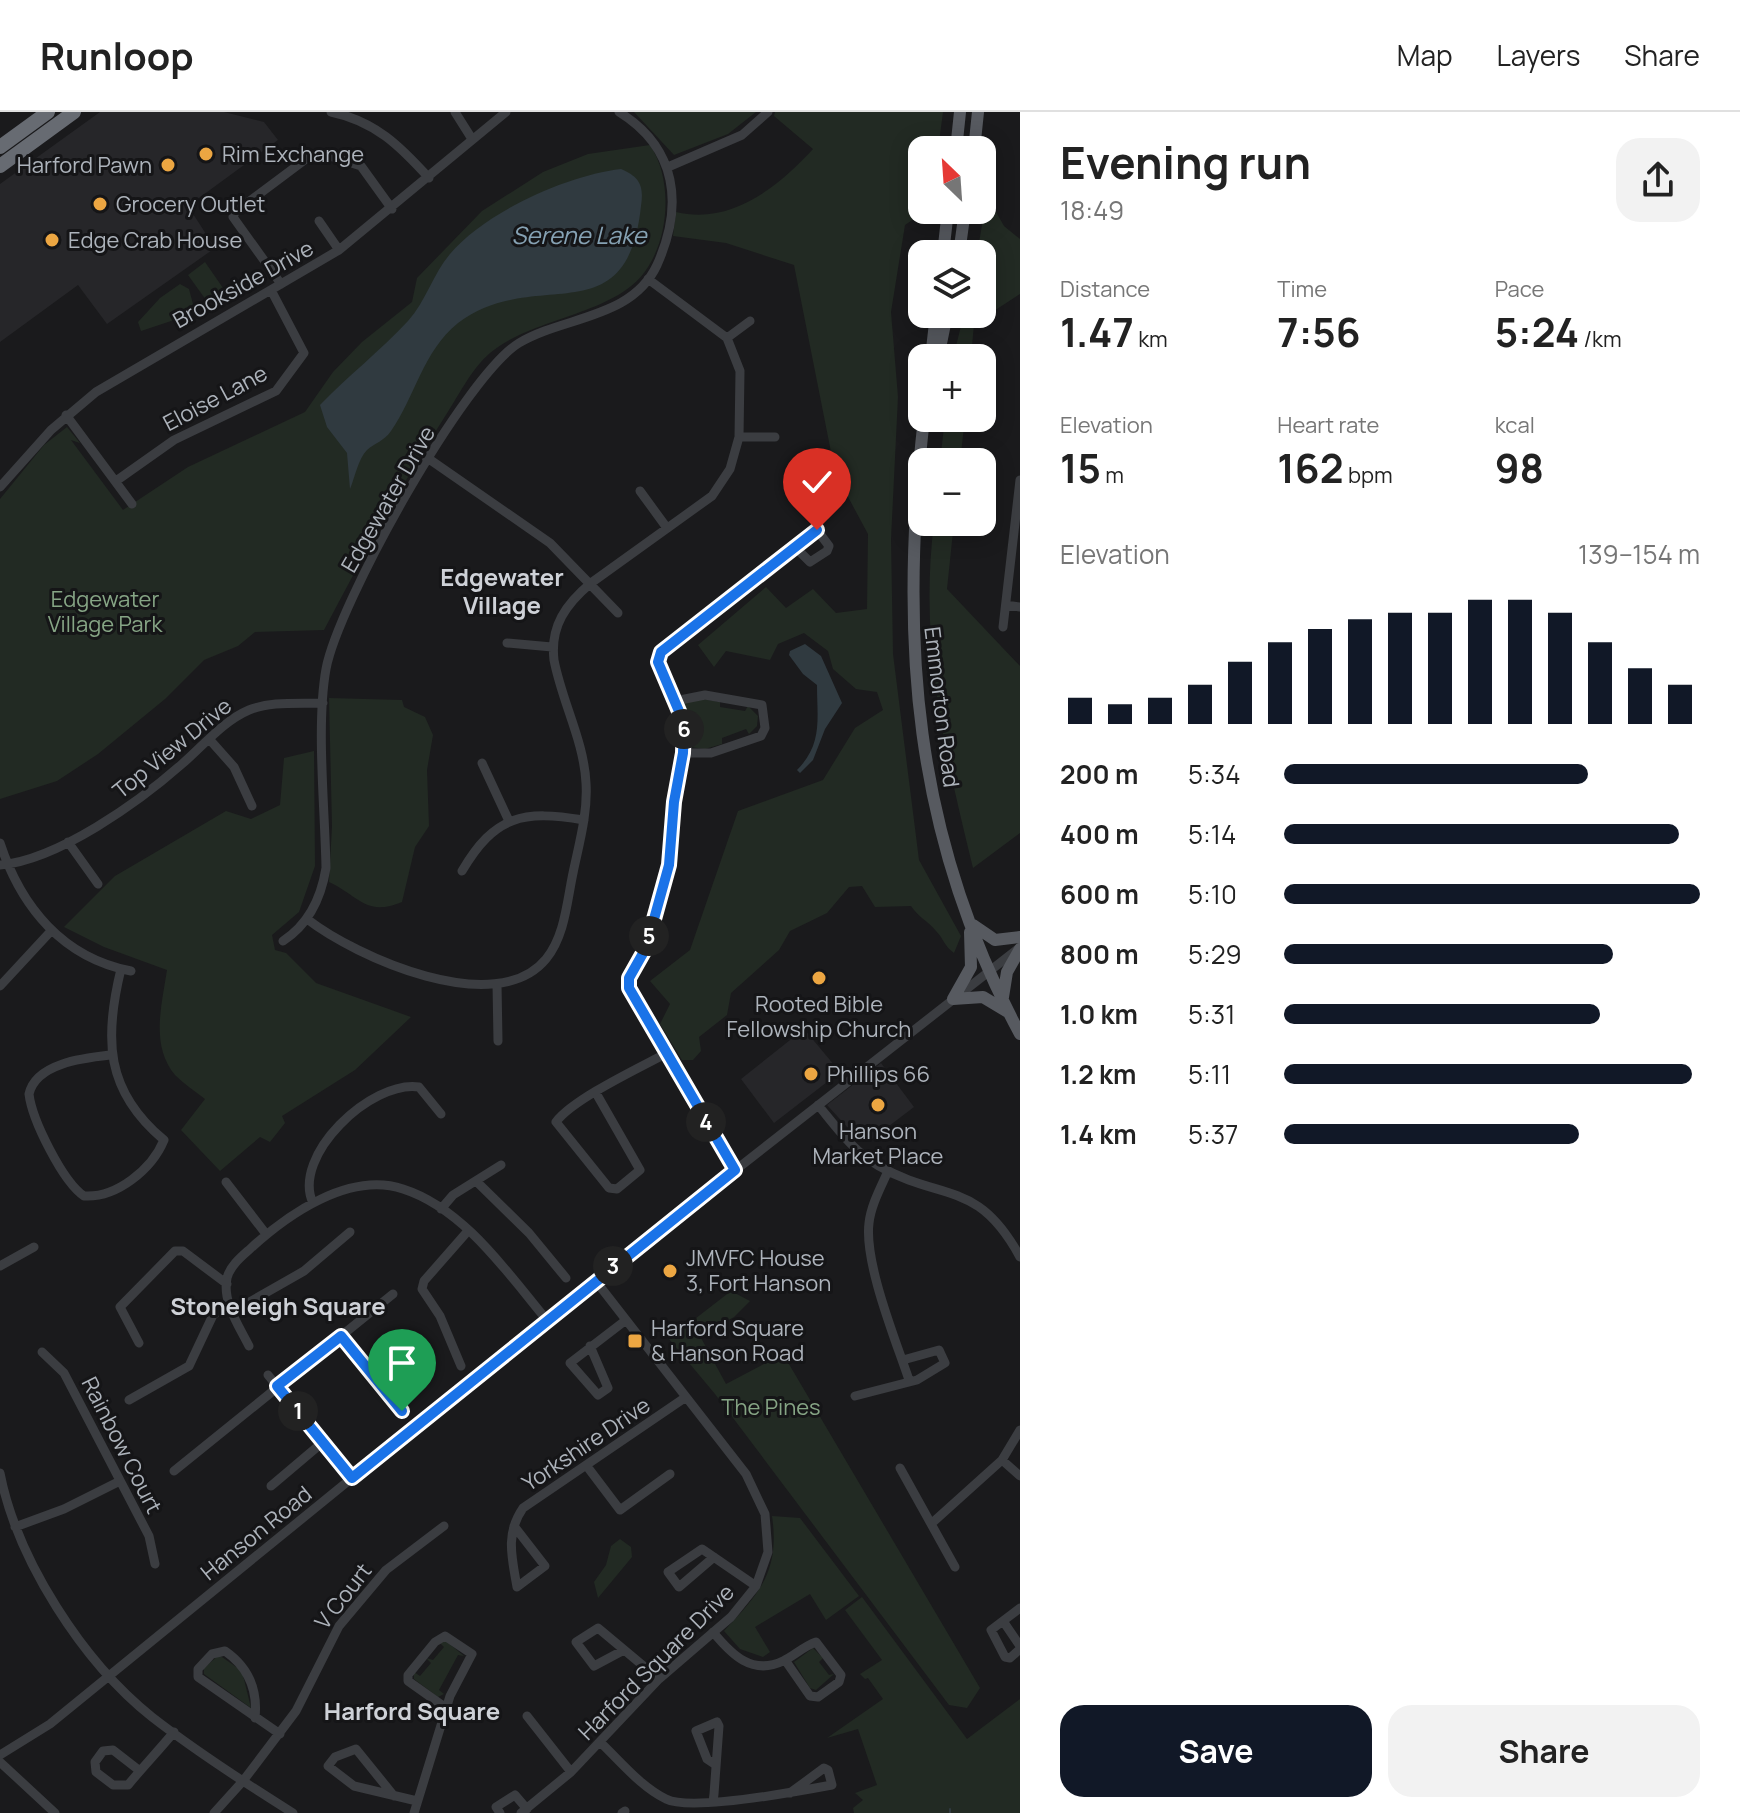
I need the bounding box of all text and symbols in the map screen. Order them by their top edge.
text: Runloop [40,29,194,81]
text: Map [1397,36,1453,74]
text: Layers [1497,36,1580,74]
text: Share [1624,36,1700,74]
text: Evening run [1060,132,1311,192]
north arrow [908,136,996,224]
map controls [908,136,996,536]
button: share [1616,138,1700,222]
place label: Rim Exchange [222,139,364,169]
marker: Rim Exchange [197,145,215,163]
place label: Harford Pawn [17,150,152,180]
marker: Harford Pawn [159,156,177,174]
place label: Grocery Outlet [116,189,266,219]
text: 18:49 [1060,192,1124,228]
marker: Grocery Outlet [91,195,109,213]
water label: Serene Lake [511,218,649,251]
place label: Edge Crab House [68,225,242,255]
marker: Edge Crab House [43,231,61,249]
street label: Brookside Drive [167,233,319,335]
button: layers [908,240,996,328]
text: Distance [1060,274,1150,304]
text: Time [1277,274,1327,304]
text: Pace [1495,274,1544,304]
text: 1.47 [1060,304,1134,359]
text: 7:56 [1277,304,1361,359]
text: 5:24 [1495,304,1579,359]
text: km [1134,324,1168,354]
text: /km [1579,324,1622,354]
button: + [908,344,996,432]
street label: Eloise Lane [158,358,272,438]
text: Elevation [1060,410,1153,440]
text: Heart rate [1277,410,1379,440]
text: kcal [1495,410,1535,440]
street label: Edgewater Drive [334,420,442,578]
text: 15 [1060,440,1101,495]
text: 162 [1277,440,1344,495]
text: 98 [1495,440,1544,495]
pin [783,448,851,530]
button: − [908,448,996,536]
icon: check [795,460,839,504]
text: m [1101,460,1124,490]
text: bpm [1344,460,1393,490]
text: Elevation [1060,536,1170,572]
text: 139–154 m [1578,536,1700,572]
district label: Edgewater Village [440,560,564,621]
park label: Edgewater Village Park [48,584,163,639]
street label: Emmorton Road [917,625,967,789]
street label: Top View Drive [106,691,238,805]
pin: 6 [664,709,704,749]
text: 6 [677,714,691,744]
text: 200 m [1060,756,1138,792]
text: 5:34 [1188,756,1241,792]
text: 400 m [1060,816,1139,852]
text: 5:14 [1188,816,1236,852]
text: 600 m [1060,876,1139,912]
text: 5:10 [1188,876,1237,912]
pin: 5 [629,916,669,956]
text: 5 [643,921,655,951]
text: 800 m [1060,936,1139,972]
text: 5:29 [1188,936,1242,972]
marker: Rooted Bible Fellowship Church [810,969,828,987]
place label: Rooted Bible Fellowship Church [727,989,911,1044]
text: 1.0 km [1060,996,1138,1032]
text: 5:31 [1188,996,1235,1032]
text: 1.2 km [1060,1056,1136,1092]
text: 5:11 [1188,1056,1231,1092]
place label: Phillips 66 [827,1059,930,1089]
marker: Phillips 66 [802,1065,820,1083]
marker: Hanson Market Place [869,1096,887,1114]
pin: 4 [686,1102,726,1142]
text: 4 [699,1107,713,1137]
place label: Hanson Market Place [813,1116,944,1171]
text: 1.4 km [1060,1116,1137,1152]
text: 5:37 [1188,1116,1238,1152]
place label: JMVFC House 3, Fort Hanson [686,1243,831,1298]
pin: 3 [593,1246,633,1286]
text: 3 [607,1251,619,1281]
marker: JMVFC House 3, Fort Hanson [661,1262,679,1280]
district label: Stoneleigh Square [170,1289,386,1322]
place label: Harford Square & Hanson Road [651,1313,804,1368]
pin [368,1329,436,1411]
marker: Harford Square & Hanson Road [626,1332,644,1350]
icon: arrive [380,1341,424,1385]
street label: Rainbow Court [75,1371,169,1519]
street label: Yorkshire Drive [516,1390,656,1498]
pin: 1 [278,1391,318,1431]
park label: The Pines [721,1392,821,1422]
text: 1 [293,1396,303,1426]
street label: Hanson Road [194,1479,318,1587]
street label: V Court [308,1557,378,1635]
street label: Harford Square Drive [571,1577,741,1747]
district label: Harford Square [324,1694,500,1727]
button: Save [1060,1705,1372,1797]
button: Share [1388,1705,1700,1797]

